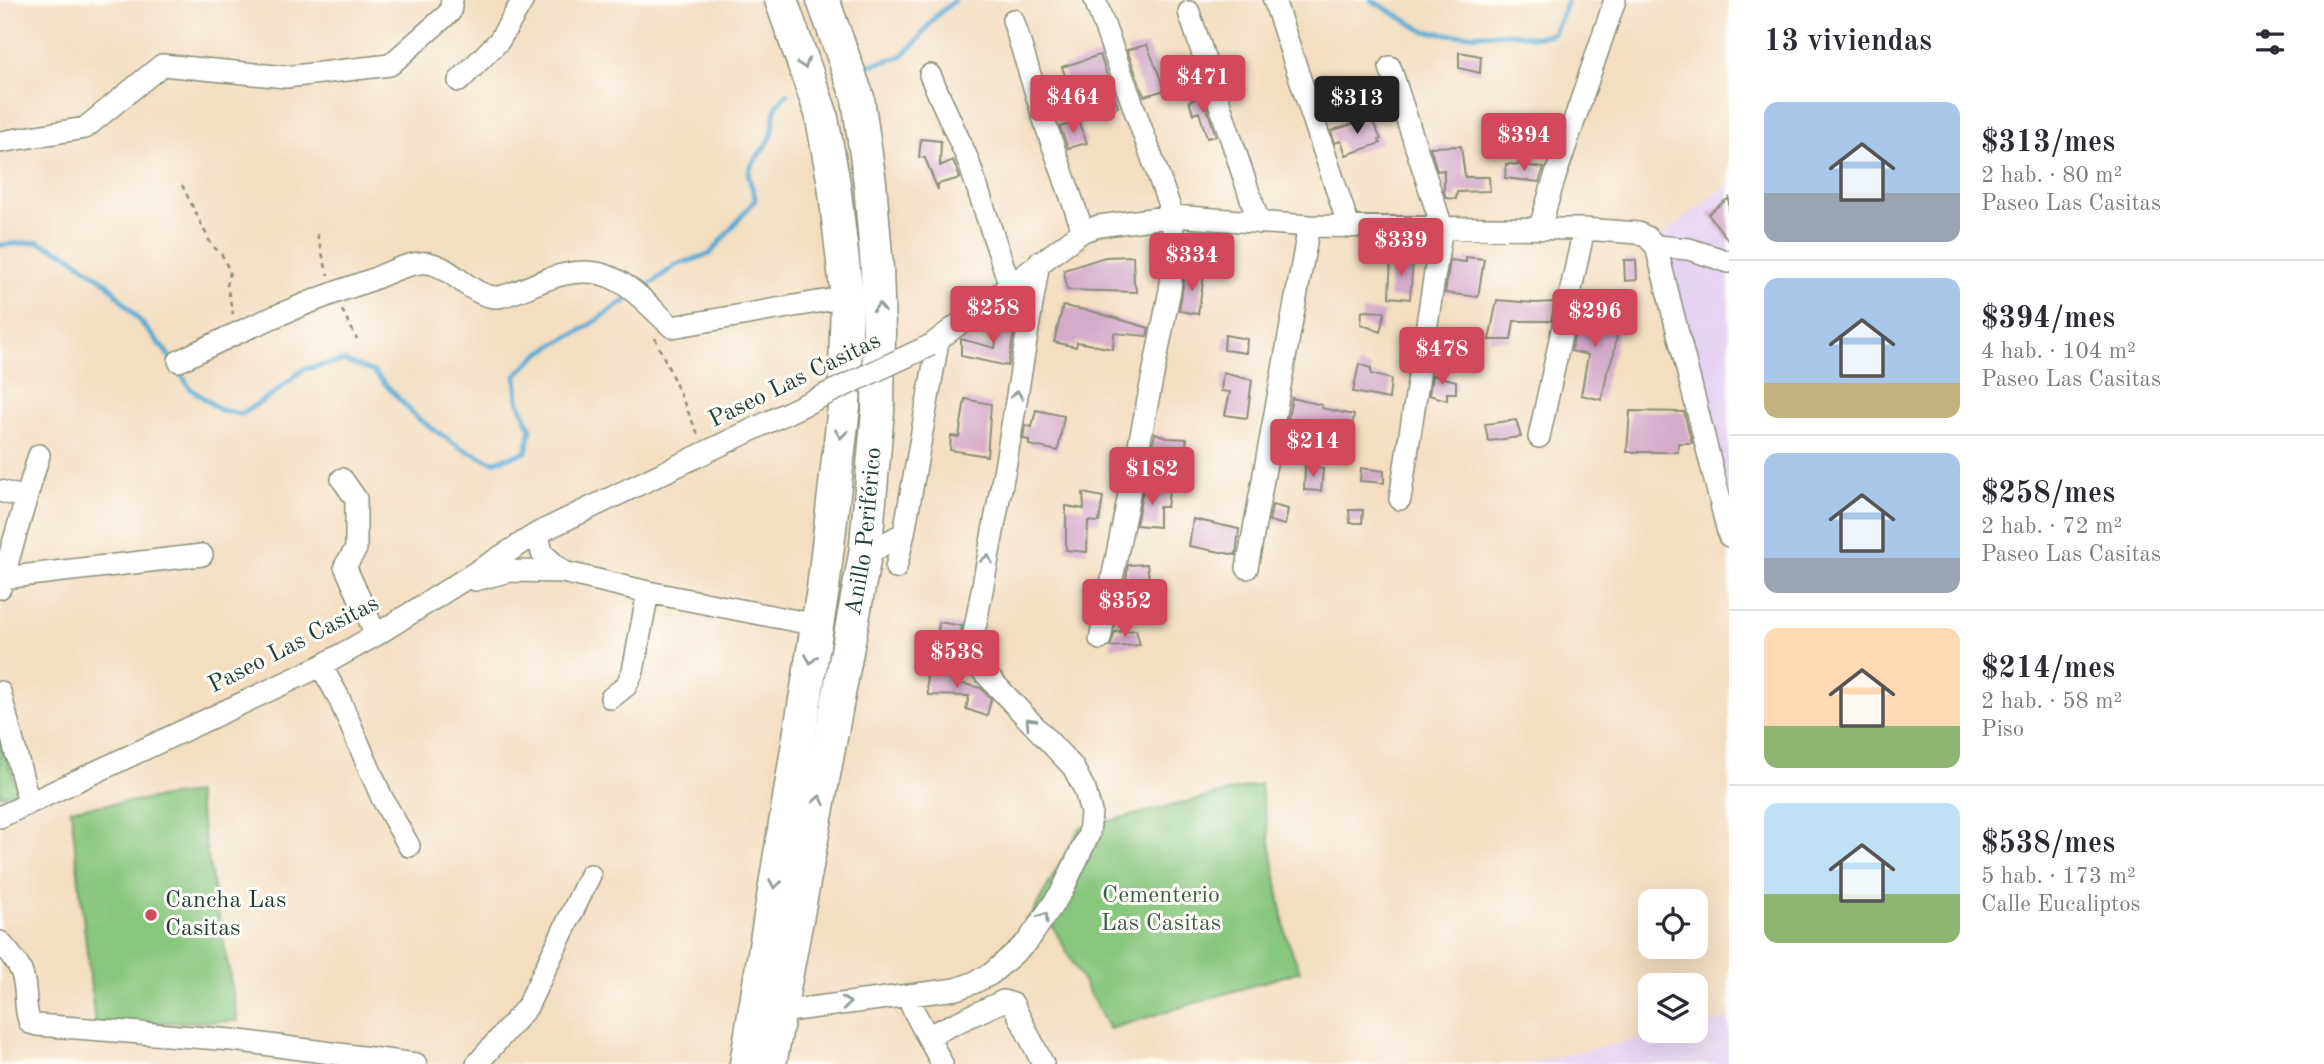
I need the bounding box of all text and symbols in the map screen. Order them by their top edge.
icon: filters [2251,23,2289,61]
text: 13 viviendas [1764,27,1932,57]
pin: $471 [1162,55,1244,115]
one-way arrow [796,58,810,70]
text: $471 [1176,66,1230,89]
pin: $464 [1032,76,1114,135]
pin: $313 [1316,76,1398,136]
text: $464 [1046,86,1100,109]
text: $313 [1330,87,1384,110]
pin: $394 [1483,114,1565,173]
text: $394 [1497,124,1551,147]
text: $313/mes [1981,128,2115,158]
icon: home [1820,130,1904,214]
text: 2 hab. · 80 m² [1981,164,2122,187]
text: Paseo Las Casitas [1981,192,2161,215]
pin: $339 [1360,218,1442,278]
text: $339 [1374,229,1428,252]
pin: $334 [1151,233,1233,293]
text: $334 [1165,244,1219,267]
pin: $258 [952,286,1034,346]
pin: $296 [1554,290,1636,349]
text: $258 [966,297,1020,320]
text: $296 [1568,300,1622,323]
one-way arrow [871,302,886,313]
text: $394/mes [1981,304,2115,334]
icon: home [1820,306,1904,390]
pin: $478 [1401,328,1483,387]
street label: Paseo Las Casitas [705,329,885,433]
text: $478 [1415,338,1469,361]
text: 4 hab. · 104 m² [1981,340,2136,363]
text: Paseo Las Casitas [1981,368,2161,391]
one-way arrow [1009,389,1024,401]
pin: $214 [1272,420,1354,479]
one-way arrow [834,428,849,440]
text: $214 [1286,430,1340,453]
street label: Anillo Periférico [842,446,887,618]
pin: $182 [1111,448,1193,507]
text: $182 [1125,458,1179,481]
text: $258/mes [1981,479,2115,509]
icon: home [1820,481,1904,565]
text: 2 hab. · 72 m² [1981,515,2122,538]
text: Paseo Las Casitas [1981,543,2161,566]
one-way arrow [979,553,994,565]
pin: $352 [1084,580,1166,639]
text: $352 [1098,590,1152,613]
street label: Paseo Las Casitas [205,592,383,698]
pin: $538 [916,630,998,690]
text: $538 [930,641,984,664]
one-way arrow [804,653,819,665]
text: $214/mes [1981,654,2115,684]
icon: home [1820,656,1904,740]
text: 2 hab. · 58 m² [1981,690,2122,713]
one-way arrow [1026,717,1039,730]
text: Piso [1981,718,2024,741]
one-way arrow [810,794,825,806]
text: $538/mes [1981,829,2115,859]
icon: home [1820,831,1904,915]
text: 5 hab. · 173 m² [1981,865,2136,888]
one-way arrow [768,878,783,890]
park label: Cementerio Las Casitas [1101,884,1221,936]
place label: Cancha Las Casitas [165,889,286,941]
map controls [1638,889,1708,1043]
button: locate [1638,889,1708,959]
text: Calle Eucaliptos [1981,893,2141,916]
marker: Cancha Las Casitas [143,907,159,923]
one-way arrow [1036,912,1048,925]
button: layers [1638,973,1708,1043]
one-way arrow [841,996,852,1011]

